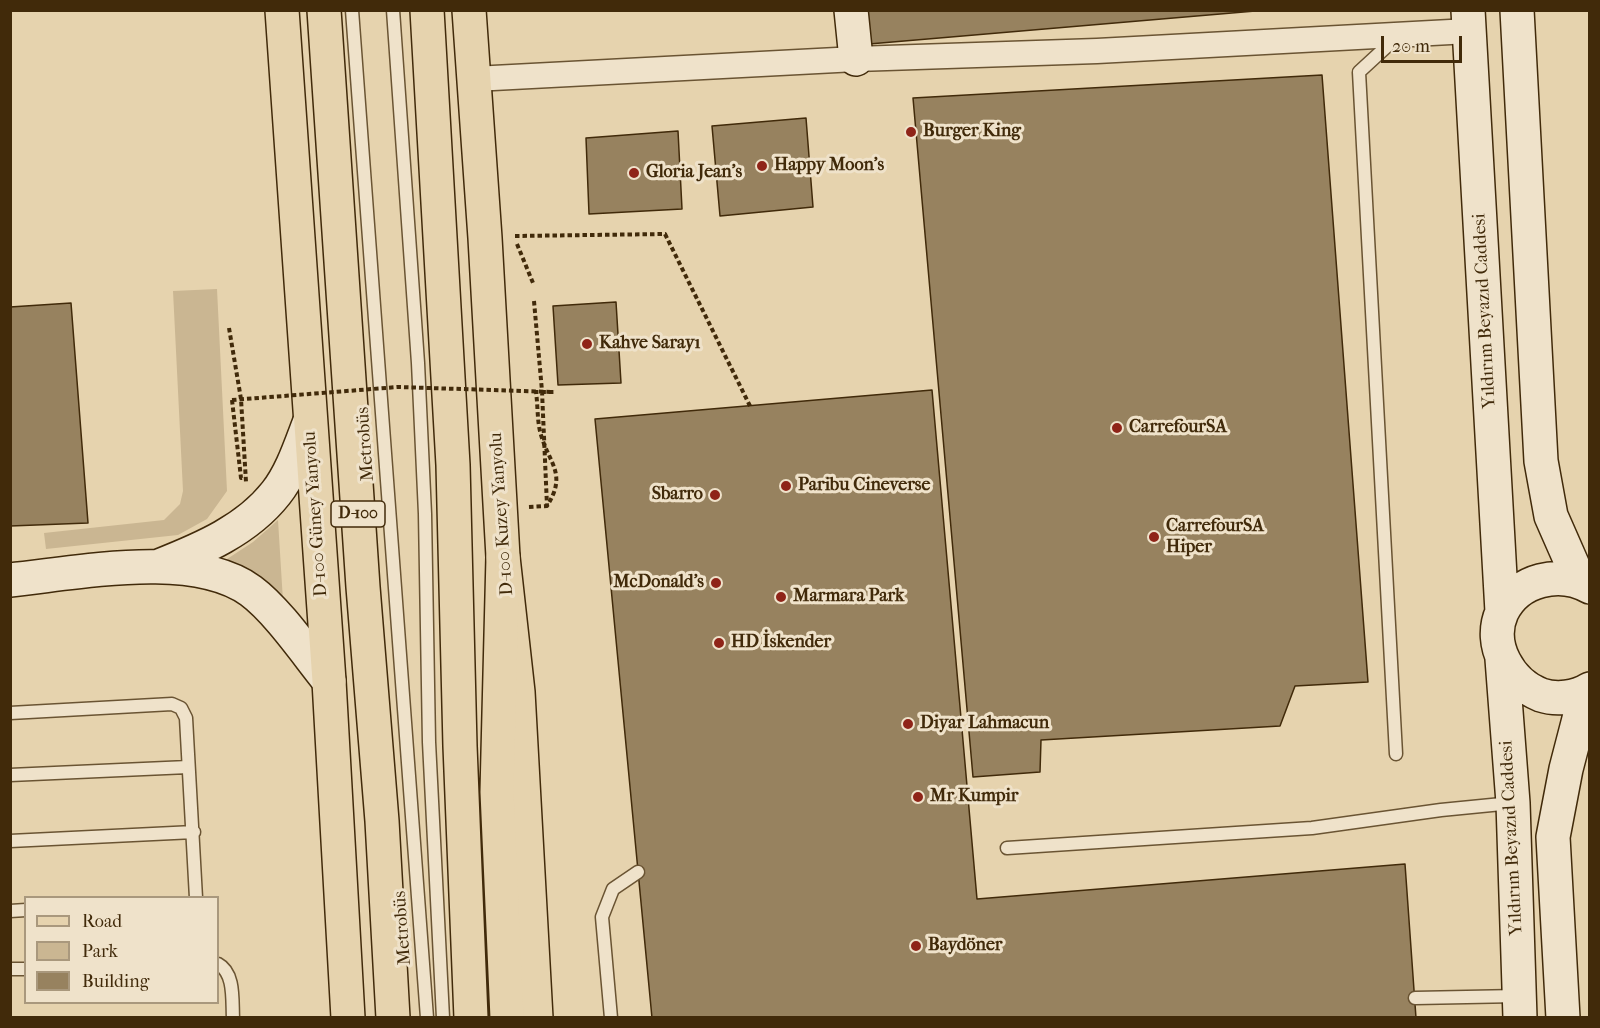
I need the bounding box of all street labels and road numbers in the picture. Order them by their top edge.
street label: Yıldırım Beyazıd Caddesi [1469,213,1501,409]
street label: Metrobüs [353,406,379,482]
street label: D-100 Güney Yanyolu [299,430,333,598]
street label: D-100 Kuzey Yanyolu [486,432,518,596]
road number: D-100 [331,501,385,527]
street label: Yıldırım Beyazıd Caddesi [1496,740,1528,936]
street label: Metrobüs [390,890,416,966]

